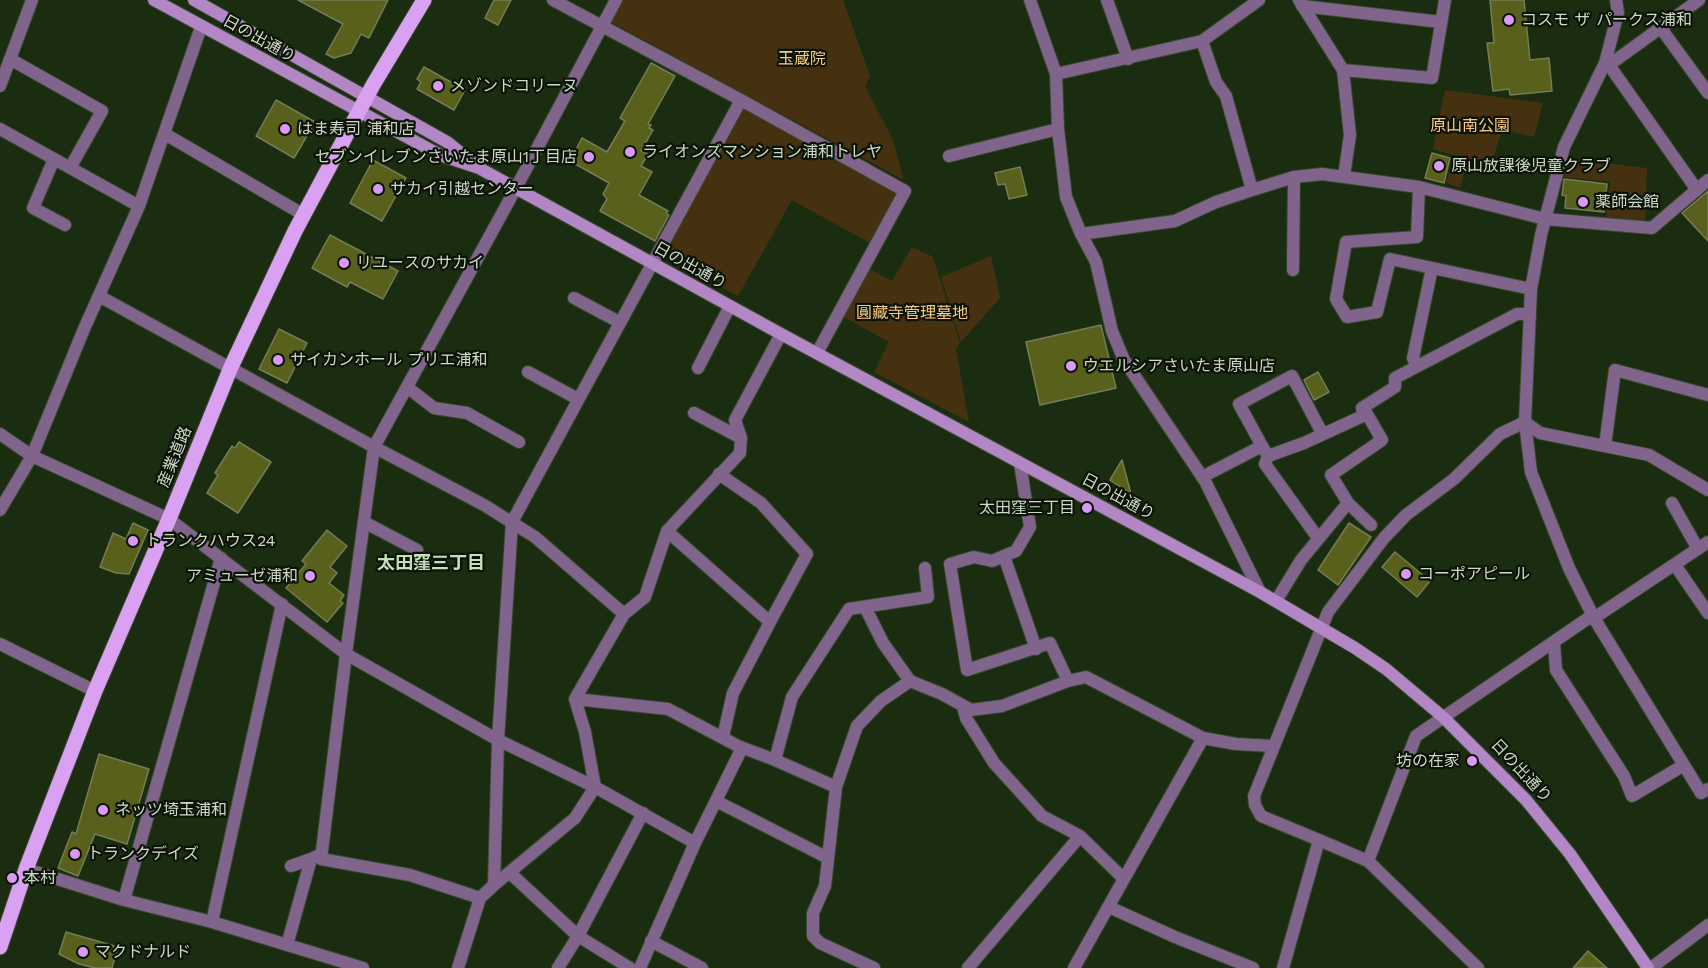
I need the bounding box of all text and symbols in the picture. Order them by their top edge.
place label: コスモ ザ パークス浦和 [1521,10,1692,30]
street label: 日の出通り [219,11,299,67]
marker: コスモ ザ パークス浦和 [1502,13,1516,27]
park label: 玉蔵院 [778,49,826,69]
place label: メゾンドコリーヌ [450,76,578,96]
marker: メゾンドコリーヌ [431,79,445,93]
park label: 原山南公園 [1430,116,1510,136]
place label: はま寿司 浦和店 [297,119,414,139]
marker: はま寿司 浦和店 [278,122,292,136]
place label: ライオンズマンション浦和トレヤ [642,142,882,162]
marker: ライオンズマンション浦和トレヤ [623,145,637,159]
place label: セブンイレブンさいたま原山1丁目店 [315,147,577,167]
marker: セブンイレブンさいたま原山1丁目店 [582,150,596,164]
place label: 原山放課後児童クラブ [1451,156,1611,176]
marker: 原山放課後児童クラブ [1432,159,1446,173]
place label: サカイ引越センター [390,179,534,199]
marker: サカイ引越センター [371,182,385,196]
place label: 薬師会館 [1595,192,1659,212]
marker: 薬師会館 [1576,195,1590,209]
street label: 日の出通り [650,238,730,294]
place label: リユースのサカイ [356,253,484,273]
marker: リユースのサカイ [337,256,351,270]
park label: 圓藏寺管理墓地 [856,303,968,323]
place label: サイカンホール プリエ浦和 [290,350,487,370]
marker: サイカンホール プリエ浦和 [271,353,285,367]
place label: ウエルシアさいたま原山店 [1083,356,1275,376]
marker: ウエルシアさいたま原山店 [1064,359,1078,373]
street label: 産業道路 [154,424,196,490]
street label: 日の出通り [1078,470,1158,524]
place label: 太田窪三丁目 [979,498,1075,518]
marker: 太田窪三丁目 [1080,501,1094,515]
place label: トランクハウス24 [145,531,276,551]
marker: トランクハウス24 [126,534,140,548]
district label: 太田窪三丁目 [377,553,485,575]
place label: コーポアピール [1418,564,1530,584]
place label: アミューゼ浦和 [186,566,298,586]
marker: コーポアピール [1399,567,1413,581]
marker: アミューゼ浦和 [303,569,317,583]
street label: 日の出通り [1487,735,1555,807]
place label: 坊の在家 [1396,751,1460,771]
marker: 坊の在家 [1465,754,1479,768]
place label: ネッツ埼玉浦和 [115,800,227,820]
marker: ネッツ埼玉浦和 [96,803,110,817]
place label: トランクデイズ [87,844,199,864]
marker: トランクデイズ [68,847,82,861]
place label: 本村 [24,868,56,888]
marker: 本村 [5,871,19,885]
place label: マクドナルド [95,942,191,962]
marker: マクドナルド [76,945,90,959]

